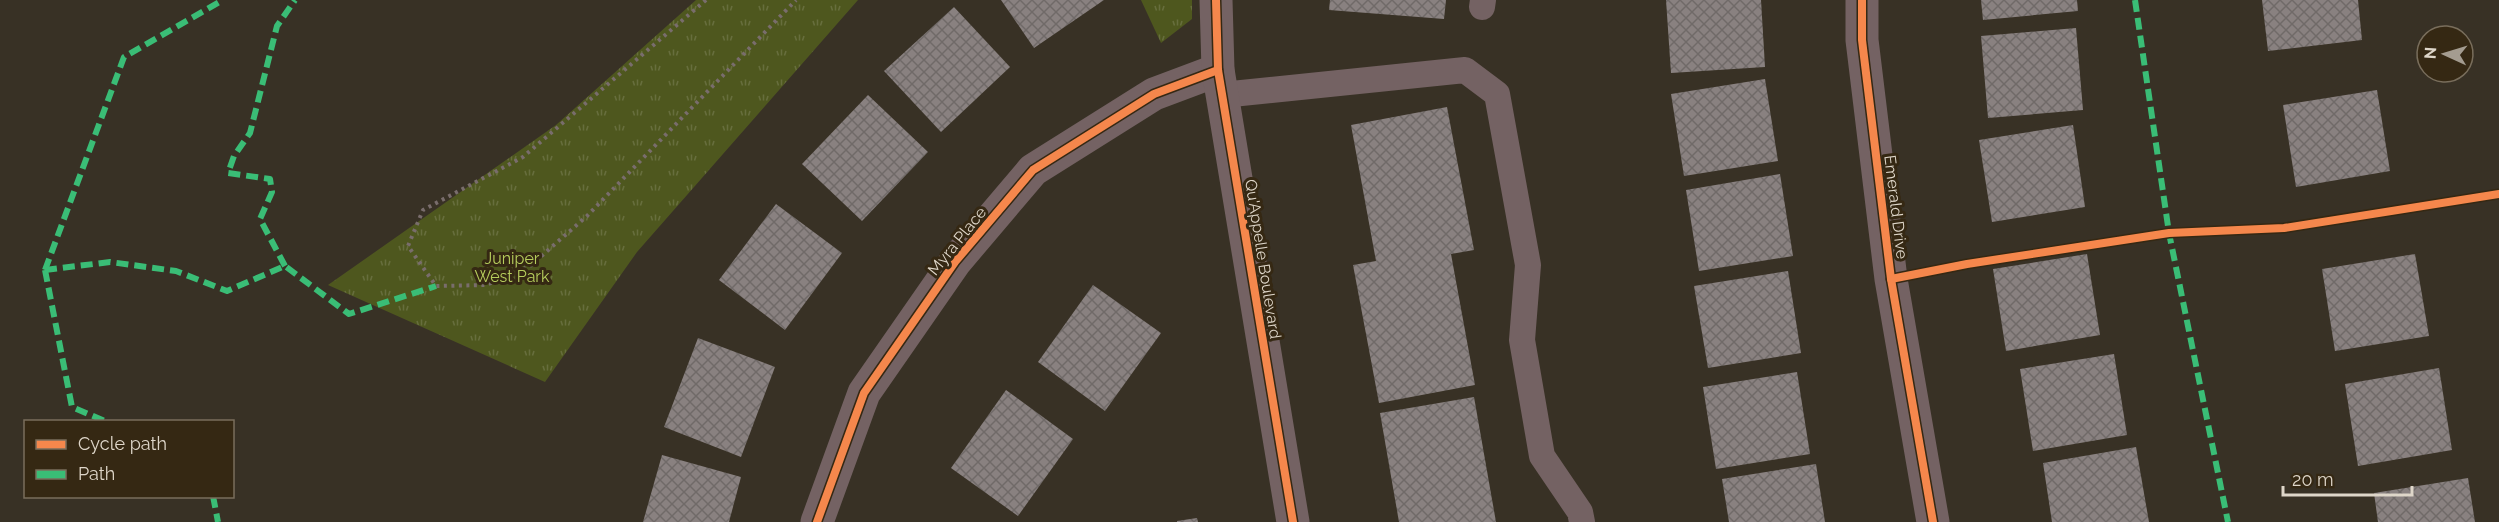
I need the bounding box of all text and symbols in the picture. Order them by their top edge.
north arrow [2415,24,2475,84]
text: N [2421,46,2440,60]
street label: Emerald Drive [1880,154,1912,260]
street label: Qu'Appelle Boulevard [1241,178,1285,340]
street label: Myra Place [924,203,990,279]
park label: Juniper West Park [475,249,550,286]
legend [24,420,234,498]
text: Cycle path [78,433,167,454]
scale bar [2283,459,2412,497]
text: Path [78,463,115,484]
text: 20 m [2292,469,2334,490]

